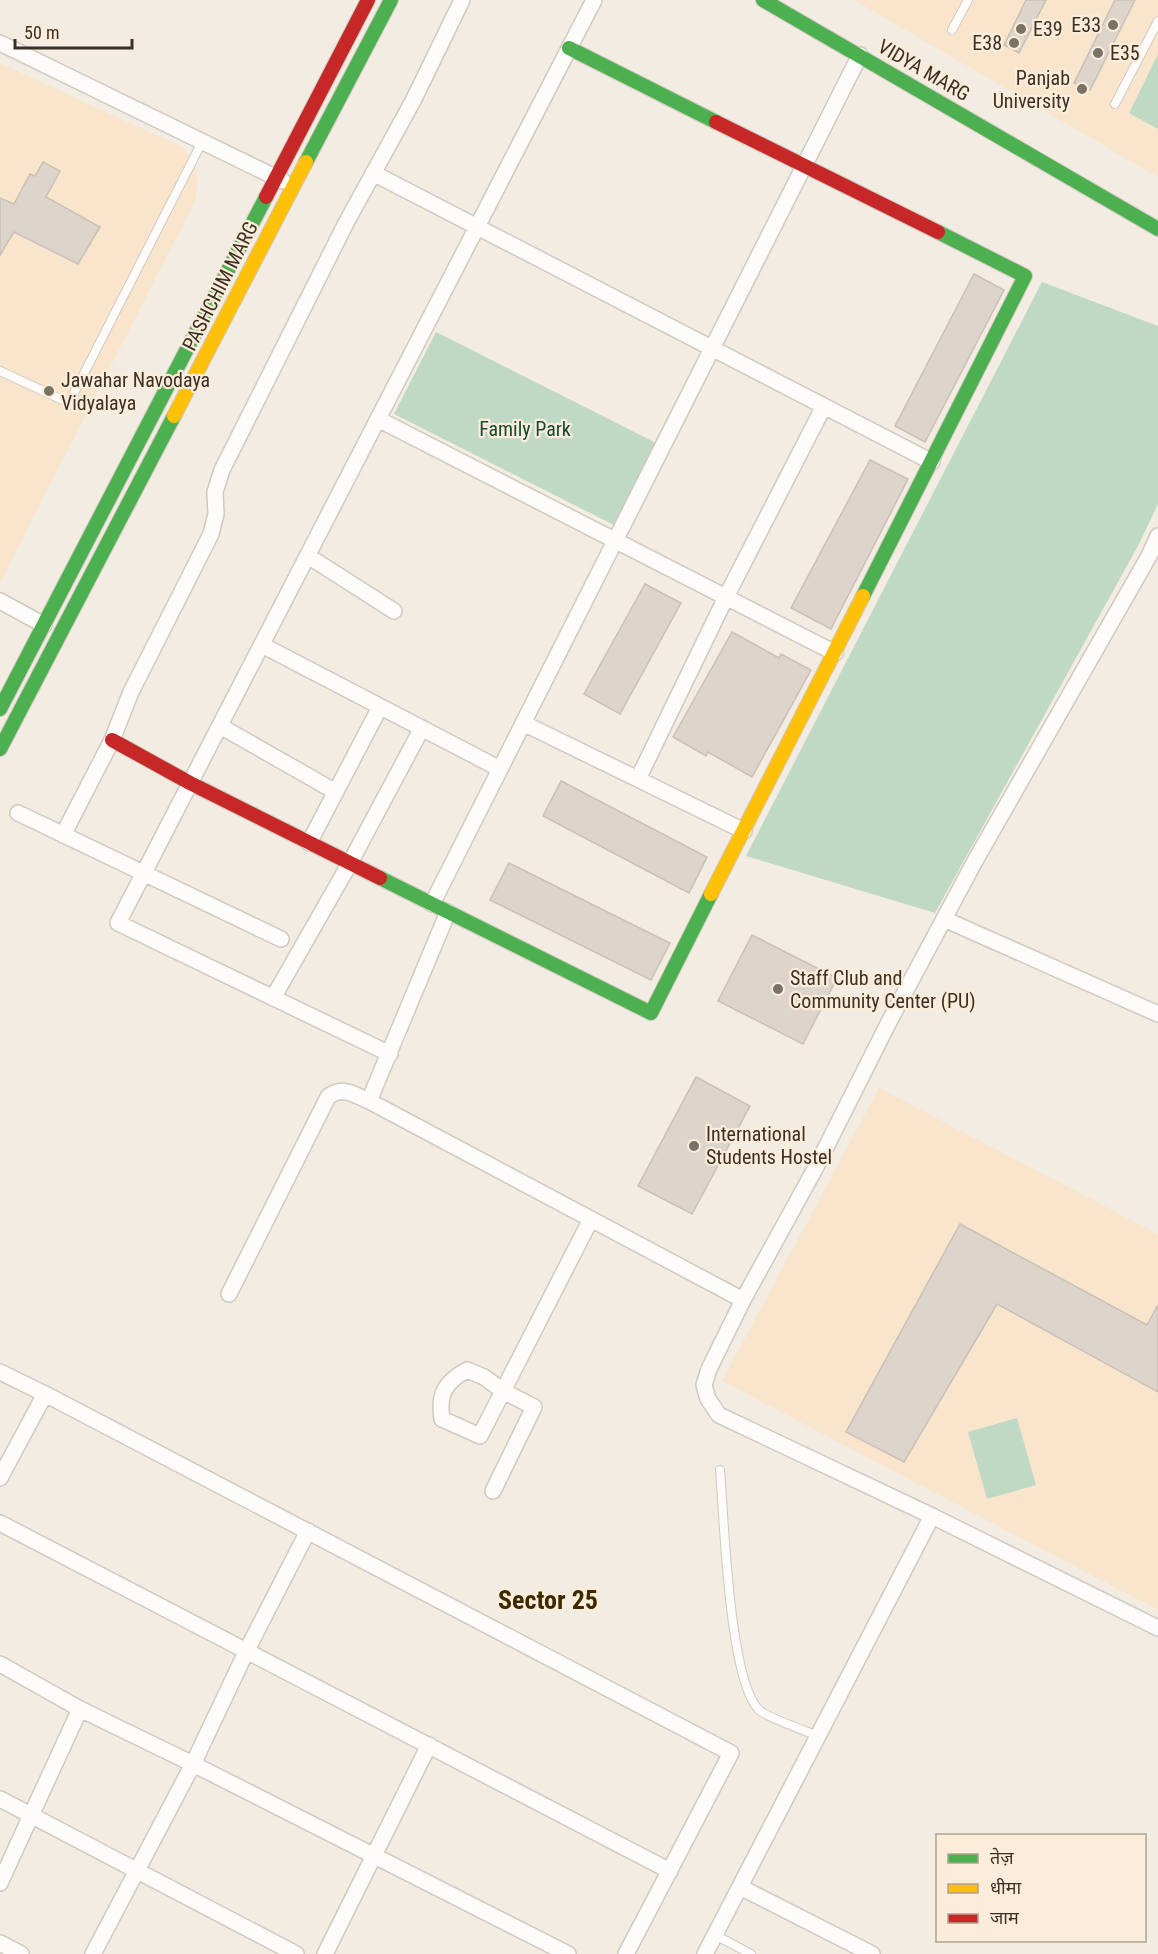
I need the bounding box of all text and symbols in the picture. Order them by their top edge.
scale bar [15,12,132,50]
place label: E33 [1071,13,1101,37]
place label: E39 [1033,17,1063,41]
marker: E33 [1106,18,1120,32]
text: 50 m [24,22,59,43]
marker: E39 [1014,22,1028,36]
place label: E38 [972,31,1002,55]
street label: VIDYA MARG [874,34,974,106]
marker: E38 [1007,36,1021,50]
place label: E35 [1110,41,1140,65]
marker: E35 [1091,46,1105,60]
place label: Panjab University [993,66,1070,113]
marker: Panjab University [1075,82,1089,96]
street label: PASHCHIM MARG [177,217,263,355]
place label: Jawahar Navodaya Vidyalaya [61,368,210,415]
marker: Jawahar Navodaya Vidyalaya [42,384,56,398]
park label: Family Park [479,417,571,441]
place label: Staff Club and Community Center (PU) [790,966,976,1013]
marker: Staff Club and Community Center (PU) [771,982,785,996]
place label: International Students Hostel [706,1122,832,1169]
marker: International Students Hostel [687,1139,701,1153]
district label: Sector 25 [498,1585,598,1615]
legend [936,1834,1146,1942]
text: तेज़ [990,1847,1014,1868]
text: धीमा [990,1877,1021,1898]
text: जाम [990,1907,1020,1928]

